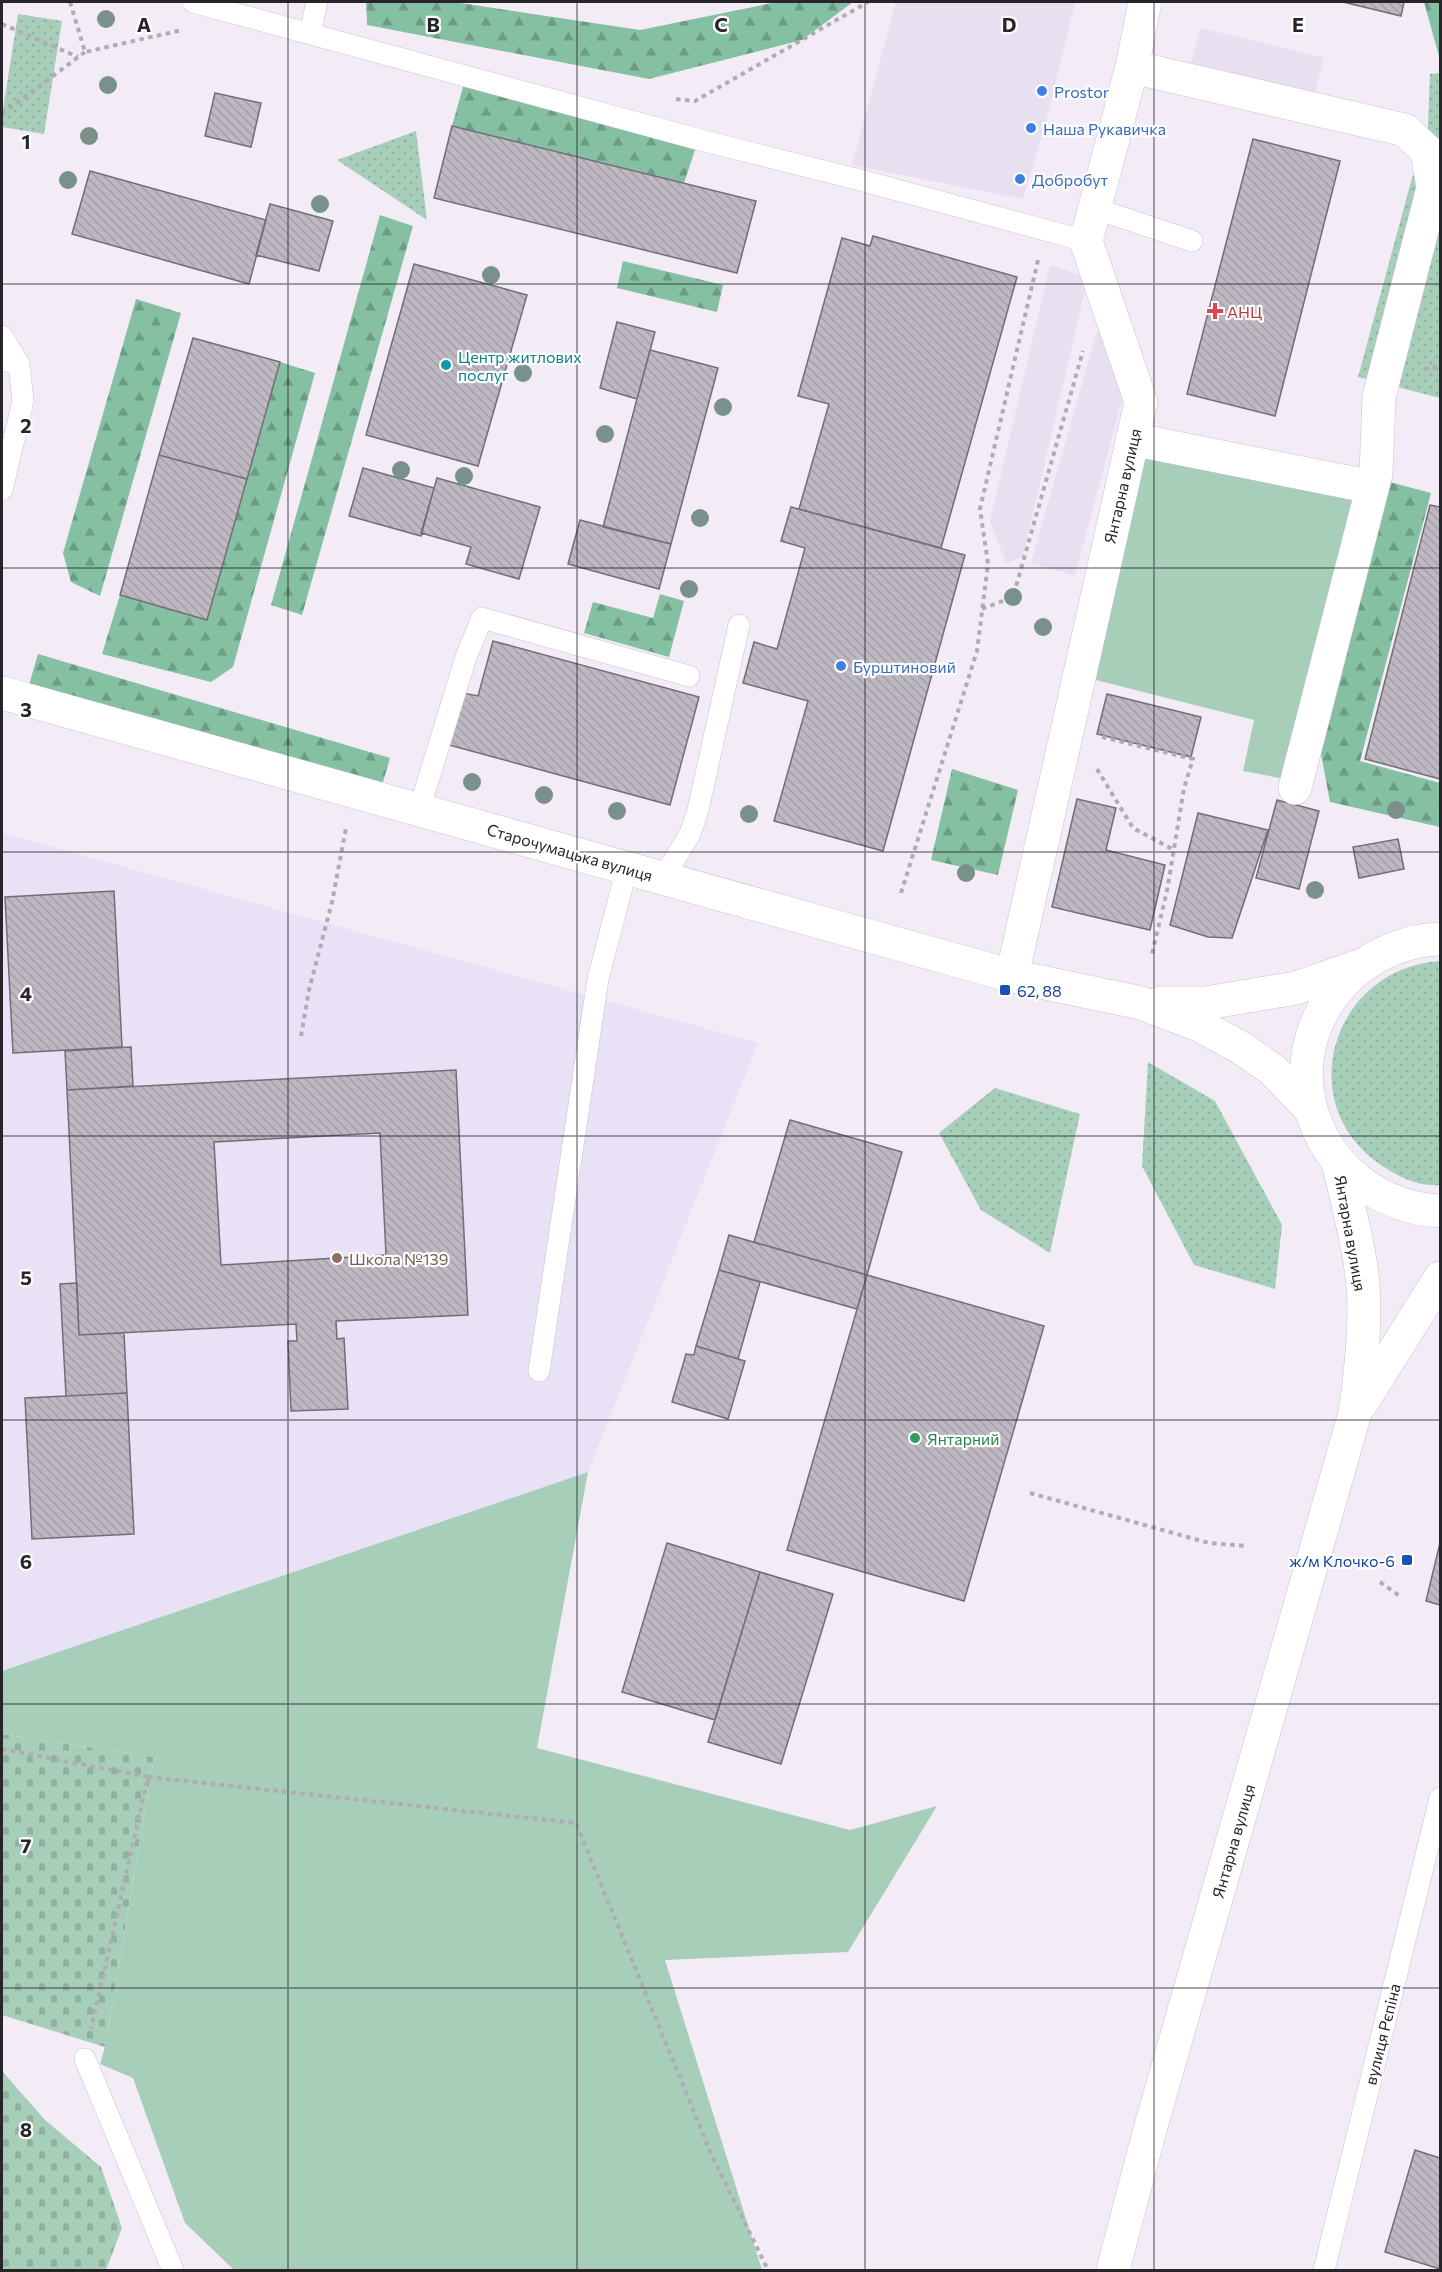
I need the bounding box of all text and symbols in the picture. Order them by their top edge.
text: A [137,12,151,36]
text: B [426,12,440,36]
text: C [714,12,728,36]
text: D [1002,12,1016,36]
text: E [1292,12,1304,36]
place label: Prostor [1054,82,1110,101]
marker: Prostor [1035,84,1049,98]
place label: Наша Рукавичка [1043,119,1166,138]
marker: Наша Рукавичка [1024,121,1038,135]
text: 1 [21,129,31,153]
place label: Добробут [1032,170,1108,189]
marker: Добробут [1013,172,1027,186]
place label: АНЦ [1227,302,1262,321]
marker: АНЦ [1208,304,1222,318]
place label: Центр житлових послуг [458,347,582,384]
marker: Центр житлових послуг [439,358,453,372]
text: 2 [20,413,32,437]
street label: Янтарна вулиця [1099,426,1145,546]
place label: Бурштиновий [853,657,956,676]
marker: Бурштиновий [834,659,848,673]
text: 3 [20,697,32,721]
street label: Старочумацька вулиця [485,819,655,885]
text: 4 [20,981,32,1005]
place label: 62, 88 [1017,981,1062,1000]
marker: 62, 88 [998,983,1012,997]
street label: Янтарна вулиця [1331,1173,1371,1293]
place label: Школа №139 [349,1249,448,1268]
marker: Школа №139 [330,1251,344,1265]
text: 5 [20,1265,32,1289]
place label: Янтарний [927,1429,999,1448]
marker: Янтарний [908,1431,922,1445]
text: 6 [20,1549,32,1573]
place label: ж/м Клочко-6 [1289,1551,1395,1570]
marker: ж/м Клочко-6 [1400,1553,1414,1567]
street label: Янтарна вулиця [1208,1782,1258,1900]
text: 7 [21,1833,32,1857]
street label: вулиця Рєпіна [1360,1981,1404,2087]
text: 8 [20,2117,32,2141]

